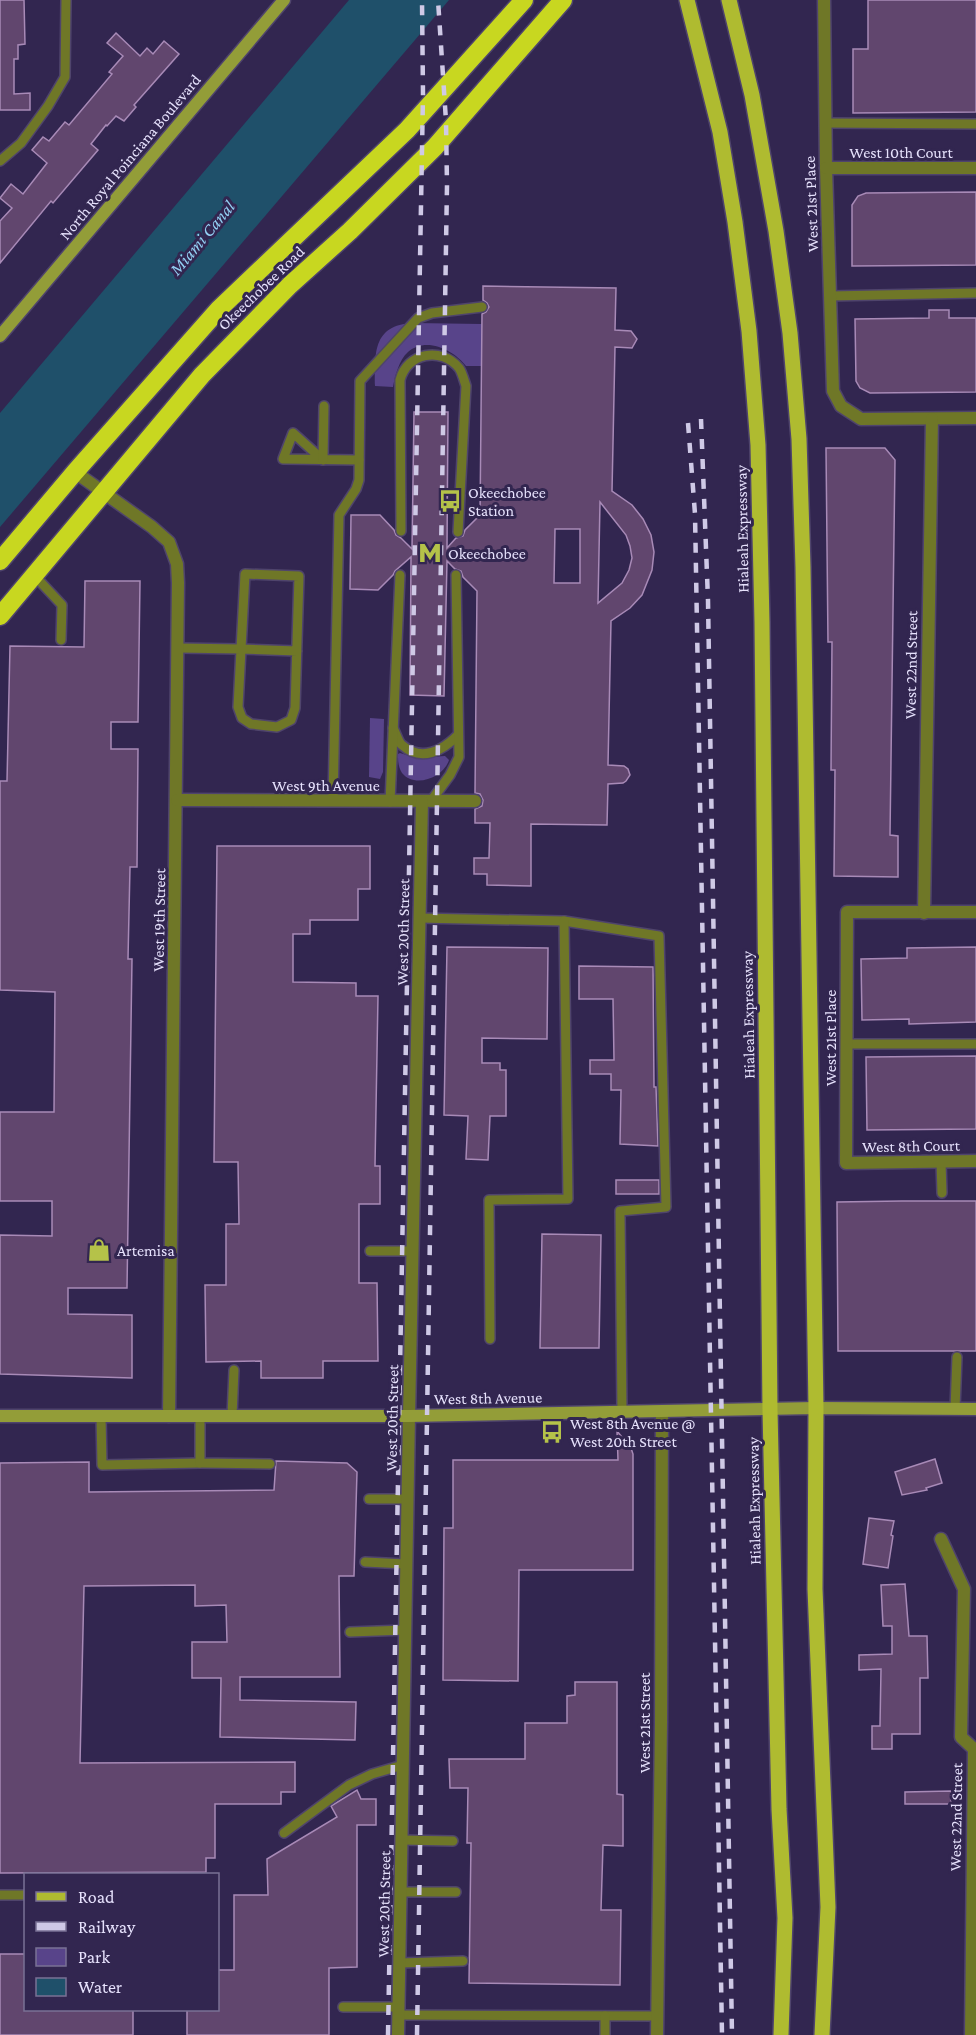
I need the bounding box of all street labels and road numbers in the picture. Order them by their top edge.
street label: North Royal Poinciana Boulevard [56,71,205,243]
street label: West 10th Court [849,144,954,161]
street label: West 21st Place [801,156,821,252]
street label: Okeechobee Road [214,242,308,333]
street label: Hialeah Expressway [732,464,753,593]
street label: West 22nd Street [902,610,920,719]
street label: West 9th Avenue [272,777,380,794]
street label: West 19th Street [150,867,168,972]
street label: West 20th Street [394,878,412,985]
street label: Hialeah Expressway [738,950,759,1079]
street label: West 21st Place [822,990,839,1086]
street label: West 8th Court [862,1137,961,1155]
street label: West 20th Street [383,1364,401,1471]
street label: West 8th Avenue [434,1389,542,1407]
street label: Hialeah Expressway [744,1436,765,1565]
street label: West 21st Street [636,1672,653,1773]
street label: West 22nd Street [947,1762,965,1871]
street label: West 20th Street [375,1850,393,1957]

